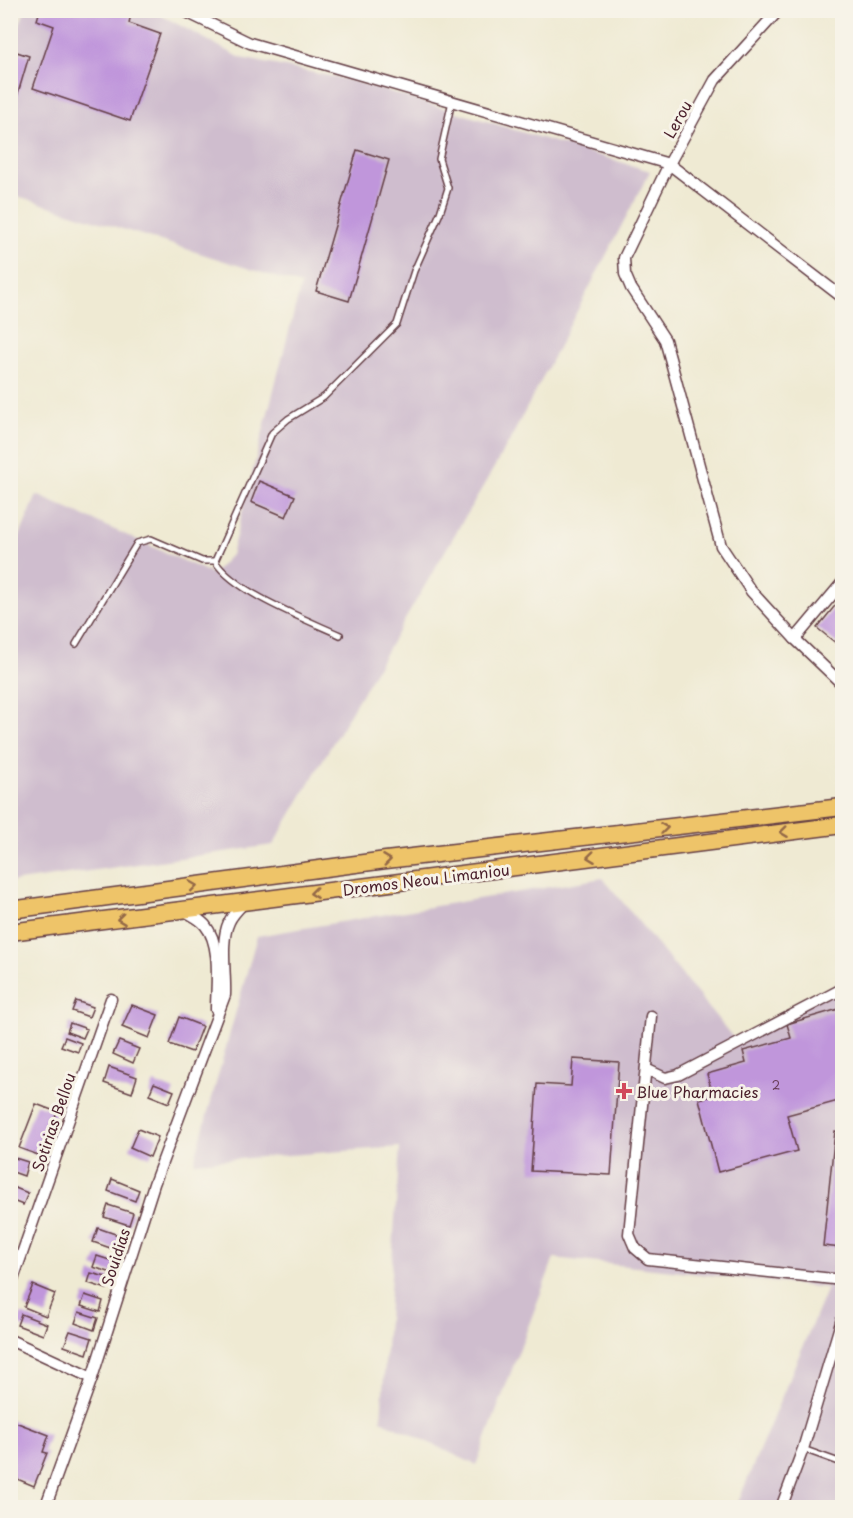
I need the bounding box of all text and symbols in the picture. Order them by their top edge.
street label: Lerou [657,96,697,142]
one-way arrow [659,822,668,835]
one-way arrow [780,825,789,837]
one-way arrow [586,850,596,863]
one-way arrow [382,855,391,867]
street label: Dromos Neou Limaniou [341,857,511,901]
one-way arrow [189,880,198,892]
one-way arrow [310,887,319,899]
one-way arrow [116,912,126,924]
street label: Sotirias Bellou [25,1069,81,1175]
house number: 2 [772,1076,780,1094]
place label: Blue Pharmacies [636,1080,758,1103]
marker: Blue Pharmacies [617,1084,631,1098]
street label: Souidias [95,1225,135,1289]

